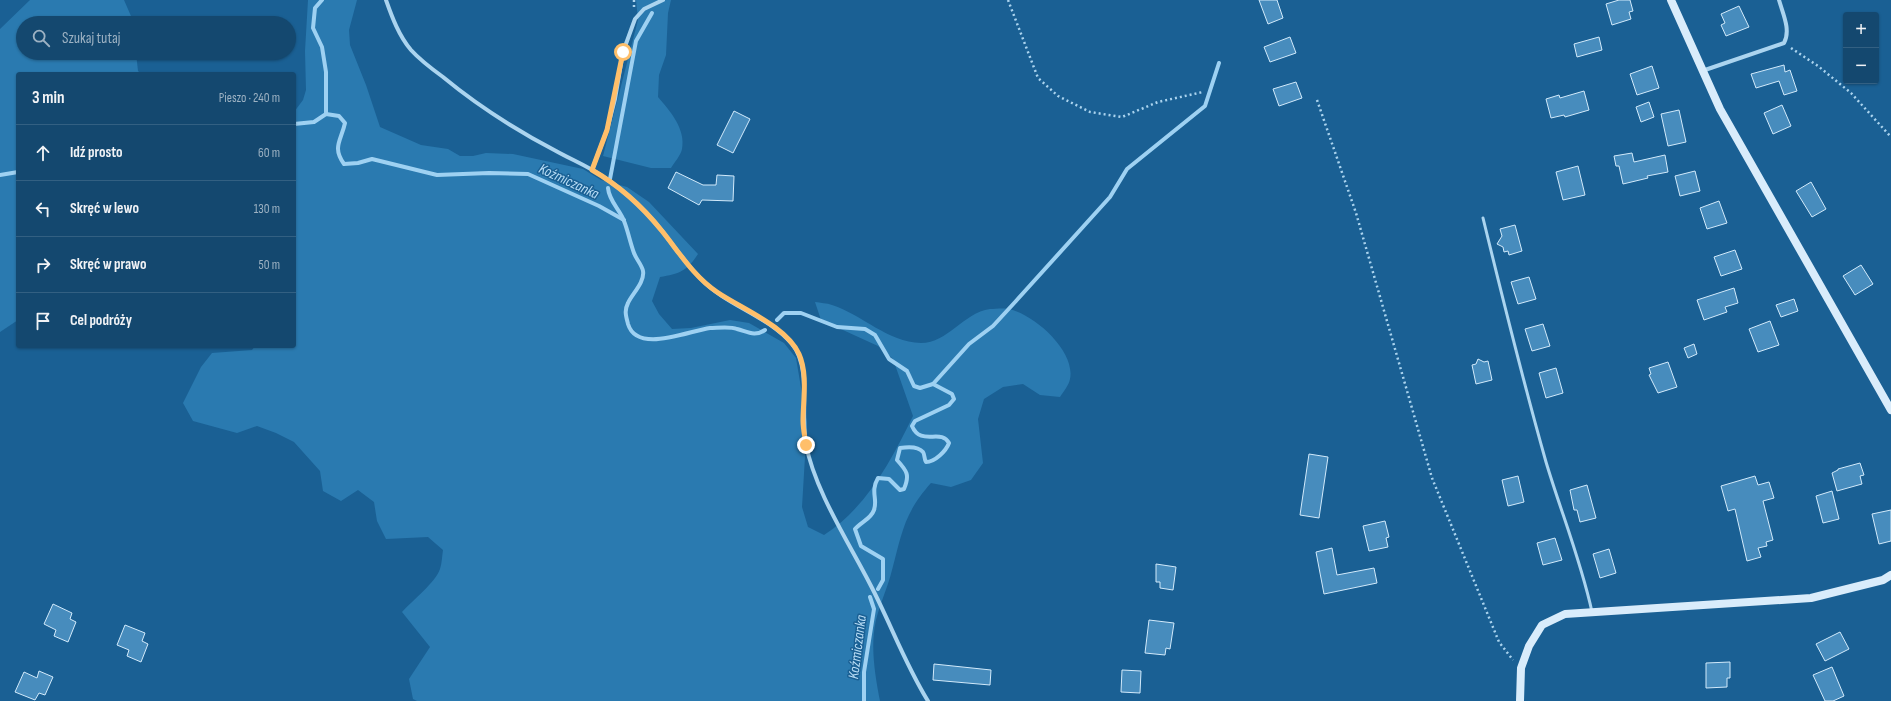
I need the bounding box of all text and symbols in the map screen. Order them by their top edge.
map controls [1843,12,1879,84]
button: + [1843,12,1879,48]
search box [16,16,296,60]
icon: search [30,27,52,49]
text: Szukaj tutaj [62,29,120,48]
route start [614,43,632,61]
button: − [1843,48,1879,84]
text: 3 min [32,88,65,108]
text: Pieszo · 240 m [219,90,280,106]
icon: ahead [32,142,54,164]
text: Idź prosto [70,143,123,162]
text: 60 m [258,145,280,161]
water label: Koźmiczanka [536,159,602,204]
icon: left [32,198,54,220]
text: Skręć w lewo [70,199,139,218]
text: 130 m [254,201,280,217]
icon: right [32,254,54,276]
text: Skręć w prawo [70,255,147,274]
text: 50 m [259,257,280,273]
icon: arrive [32,310,54,332]
text: Cel podróży [70,311,132,330]
route end [797,436,815,454]
water label: Koźmiczanka [844,614,871,680]

